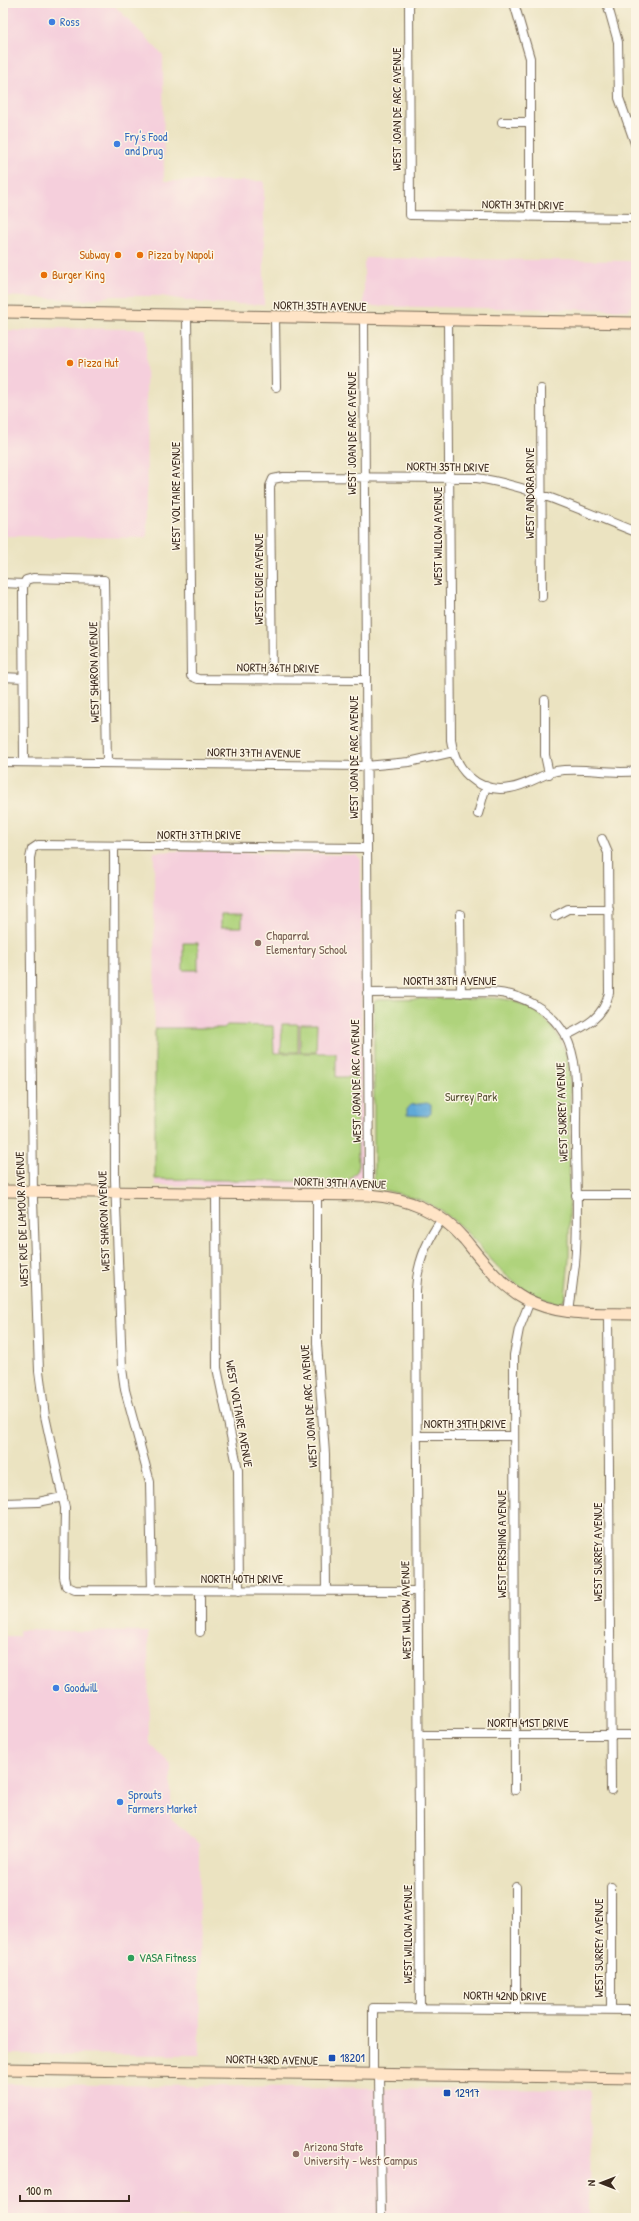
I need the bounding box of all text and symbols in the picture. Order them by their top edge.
place label: Ross [60,13,80,30]
marker: Ross [47,17,57,27]
street label: WEST JOAN DE ARC AVENUE [388,47,405,171]
place label: Fry's Food and Drug [124,128,168,159]
marker: Fry's Food and Drug [112,139,122,149]
street label: NORTH 34TH DRIVE [482,195,565,214]
place label: Subway [79,246,110,263]
place label: Pizza by Napoli [148,246,214,263]
marker: Subway [113,250,123,260]
marker: Pizza by Napoli [135,250,145,260]
place label: Burger King [52,266,105,283]
marker: Burger King [39,270,49,280]
street label: NORTH 35TH AVENUE [273,296,367,315]
place label: Pizza Hut [78,354,120,371]
marker: Pizza Hut [65,358,75,368]
street label: WEST JOAN DE ARC AVENUE [343,371,360,495]
street label: WEST VOLTAIRE AVENUE [167,441,184,550]
street label: WEST ANDORA DRIVE [521,447,538,539]
street label: NORTH 35TH DRIVE [406,457,490,476]
street label: WEST WILLOW AVENUE [429,486,446,585]
street label: WEST EUGIE AVENUE [250,533,267,625]
street label: WEST SHARON AVENUE [84,621,103,723]
street label: NORTH 36TH DRIVE [237,658,320,677]
street label: WEST JOAN DE ARC AVENUE [345,695,362,819]
street label: NORTH 37TH AVENUE [207,743,302,762]
street label: NORTH 37TH DRIVE [157,826,242,843]
place label: Chaparral Elementary School [266,927,348,958]
marker: Chaparral Elementary School [253,938,263,948]
street label: NORTH 38TH AVENUE [403,972,497,989]
street label: WEST JOAN DE ARC AVENUE [346,1019,365,1143]
street label: WEST SURREY AVENUE [551,1061,572,1162]
park label: Surrey Park [445,1088,497,1105]
street label: WEST RUE DE LAMOUR AVENUE [11,1150,32,1287]
street label: WEST SHARON AVENUE [93,1170,114,1272]
street label: NORTH 39TH AVENUE [294,1172,387,1193]
street label: WEST JOAN DE ARC AVENUE [296,1343,321,1468]
street label: WEST VOLTAIRE AVENUE [222,1359,257,1469]
street label: NORTH 39TH DRIVE [424,1415,507,1432]
street label: WEST PERSHING AVENUE [493,1489,510,1598]
street label: WEST SURREY AVENUE [589,1502,606,1602]
street label: WEST WILLOW AVENUE [396,1560,415,1660]
street label: NORTH 40TH DRIVE [201,1570,284,1587]
place label: Goodwill [64,1679,98,1696]
marker: Goodwill [51,1683,61,1693]
street label: NORTH 41ST DRIVE [487,1714,569,1731]
place label: Sprouts Farmers Market [127,1786,198,1817]
marker: Sprouts Farmers Market [115,1797,125,1807]
street label: WEST WILLOW AVENUE [399,1884,416,1983]
street label: WEST SURREY AVENUE [590,1898,607,1998]
place label: VASA Fitness [139,1949,197,1966]
marker: VASA Fitness [126,1953,136,1963]
street label: NORTH 42ND DRIVE [463,1986,548,2005]
place label: 18201 [340,2049,365,2066]
street label: NORTH 43RD AVENUE [226,2050,319,2069]
marker: 18201 [327,2053,337,2063]
place label: 12917 [455,2084,480,2101]
marker: 12917 [442,2088,452,2098]
place label: Arizona State University - West Campus [304,2138,418,2169]
marker: Arizona State University - West Campus [291,2149,301,2159]
north arrow [581,2163,621,2203]
scale bar [20,2177,129,2203]
text: N [584,2180,598,2186]
text: 100 m [26,2182,52,2199]

